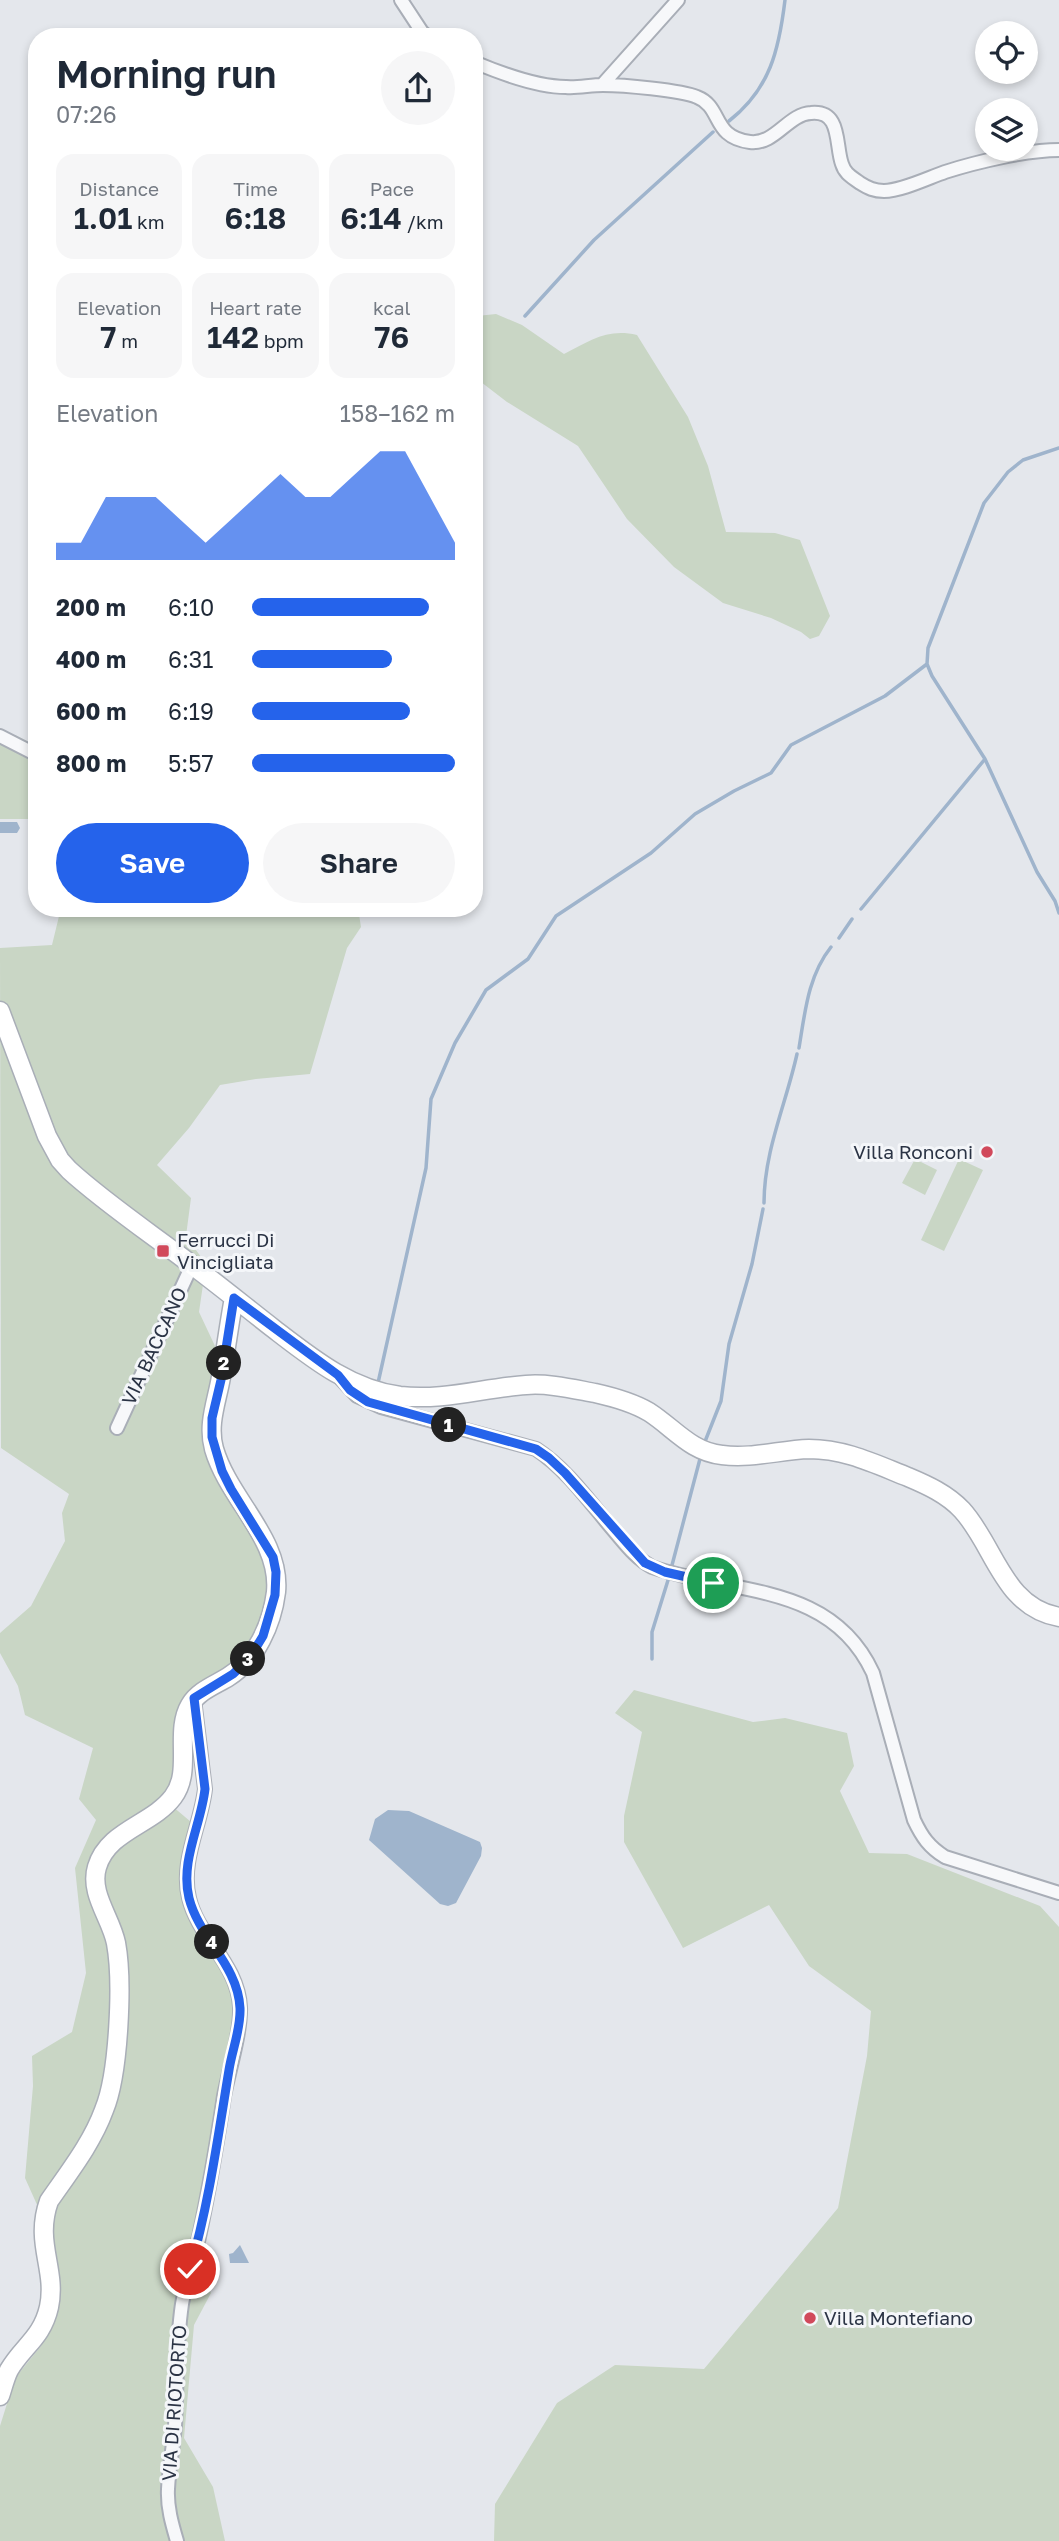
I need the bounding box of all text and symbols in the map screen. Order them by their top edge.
map controls [975,21,1038,161]
button: locate [975,21,1038,84]
text: Morning run [56,51,277,96]
button: share [381,51,455,125]
button: layers [975,98,1038,161]
text: 07:26 [56,100,117,128]
text: Distance [79,177,159,200]
text: Time [233,177,278,200]
text: Pace [370,177,414,200]
text: 1.01 [74,200,132,236]
text: 6:18 [224,200,287,236]
text: 6:14 [340,200,402,236]
text: km [132,210,165,233]
text: /km [402,210,444,233]
text: Elevation [77,296,161,319]
text: Heart rate [209,296,302,319]
text: kcal [373,296,411,319]
text: 7 [100,319,116,355]
text: 142 [207,319,259,355]
text: 76 [374,319,409,355]
text: m [116,329,138,352]
text: bpm [259,329,304,352]
text: Elevation [56,399,158,427]
text: 158–162 m [340,399,455,427]
text: 200 m [56,593,126,621]
text: 6:10 [168,593,214,621]
text: 400 m [56,645,126,673]
text: 6:31 [168,645,213,673]
text: 600 m [56,697,126,725]
text: 6:19 [168,697,214,725]
text: 800 m [56,749,127,777]
text: 5:57 [168,749,214,777]
button: Save [56,823,249,903]
button: Share [263,823,455,903]
place label: Villa Ronconi [853,1140,973,1163]
marker: Villa Ronconi [979,1144,995,1160]
place label: Ferrucci Di Vincigliata [177,1228,274,1273]
marker: Ferrucci Di Vincigliata [155,1243,171,1259]
street label: VIA BACCANO [116,1283,191,1408]
pin: 2 [206,1346,242,1380]
text: 2 [218,1351,229,1374]
pin: 1 [432,1408,466,1442]
text: 1 [444,1413,453,1436]
pin [683,1553,743,1613]
icon: arrive [694,1564,732,1602]
pin: 3 [230,1642,266,1676]
text: 3 [242,1647,253,1670]
pin: 4 [194,1924,230,1960]
text: 4 [206,1930,217,1953]
pin [160,2239,220,2299]
icon: check [171,2250,209,2288]
place label: Villa Montefiano [824,2306,973,2329]
marker: Villa Montefiano [802,2310,818,2326]
street label: VIA DI RIOTORTO [157,2324,190,2482]

